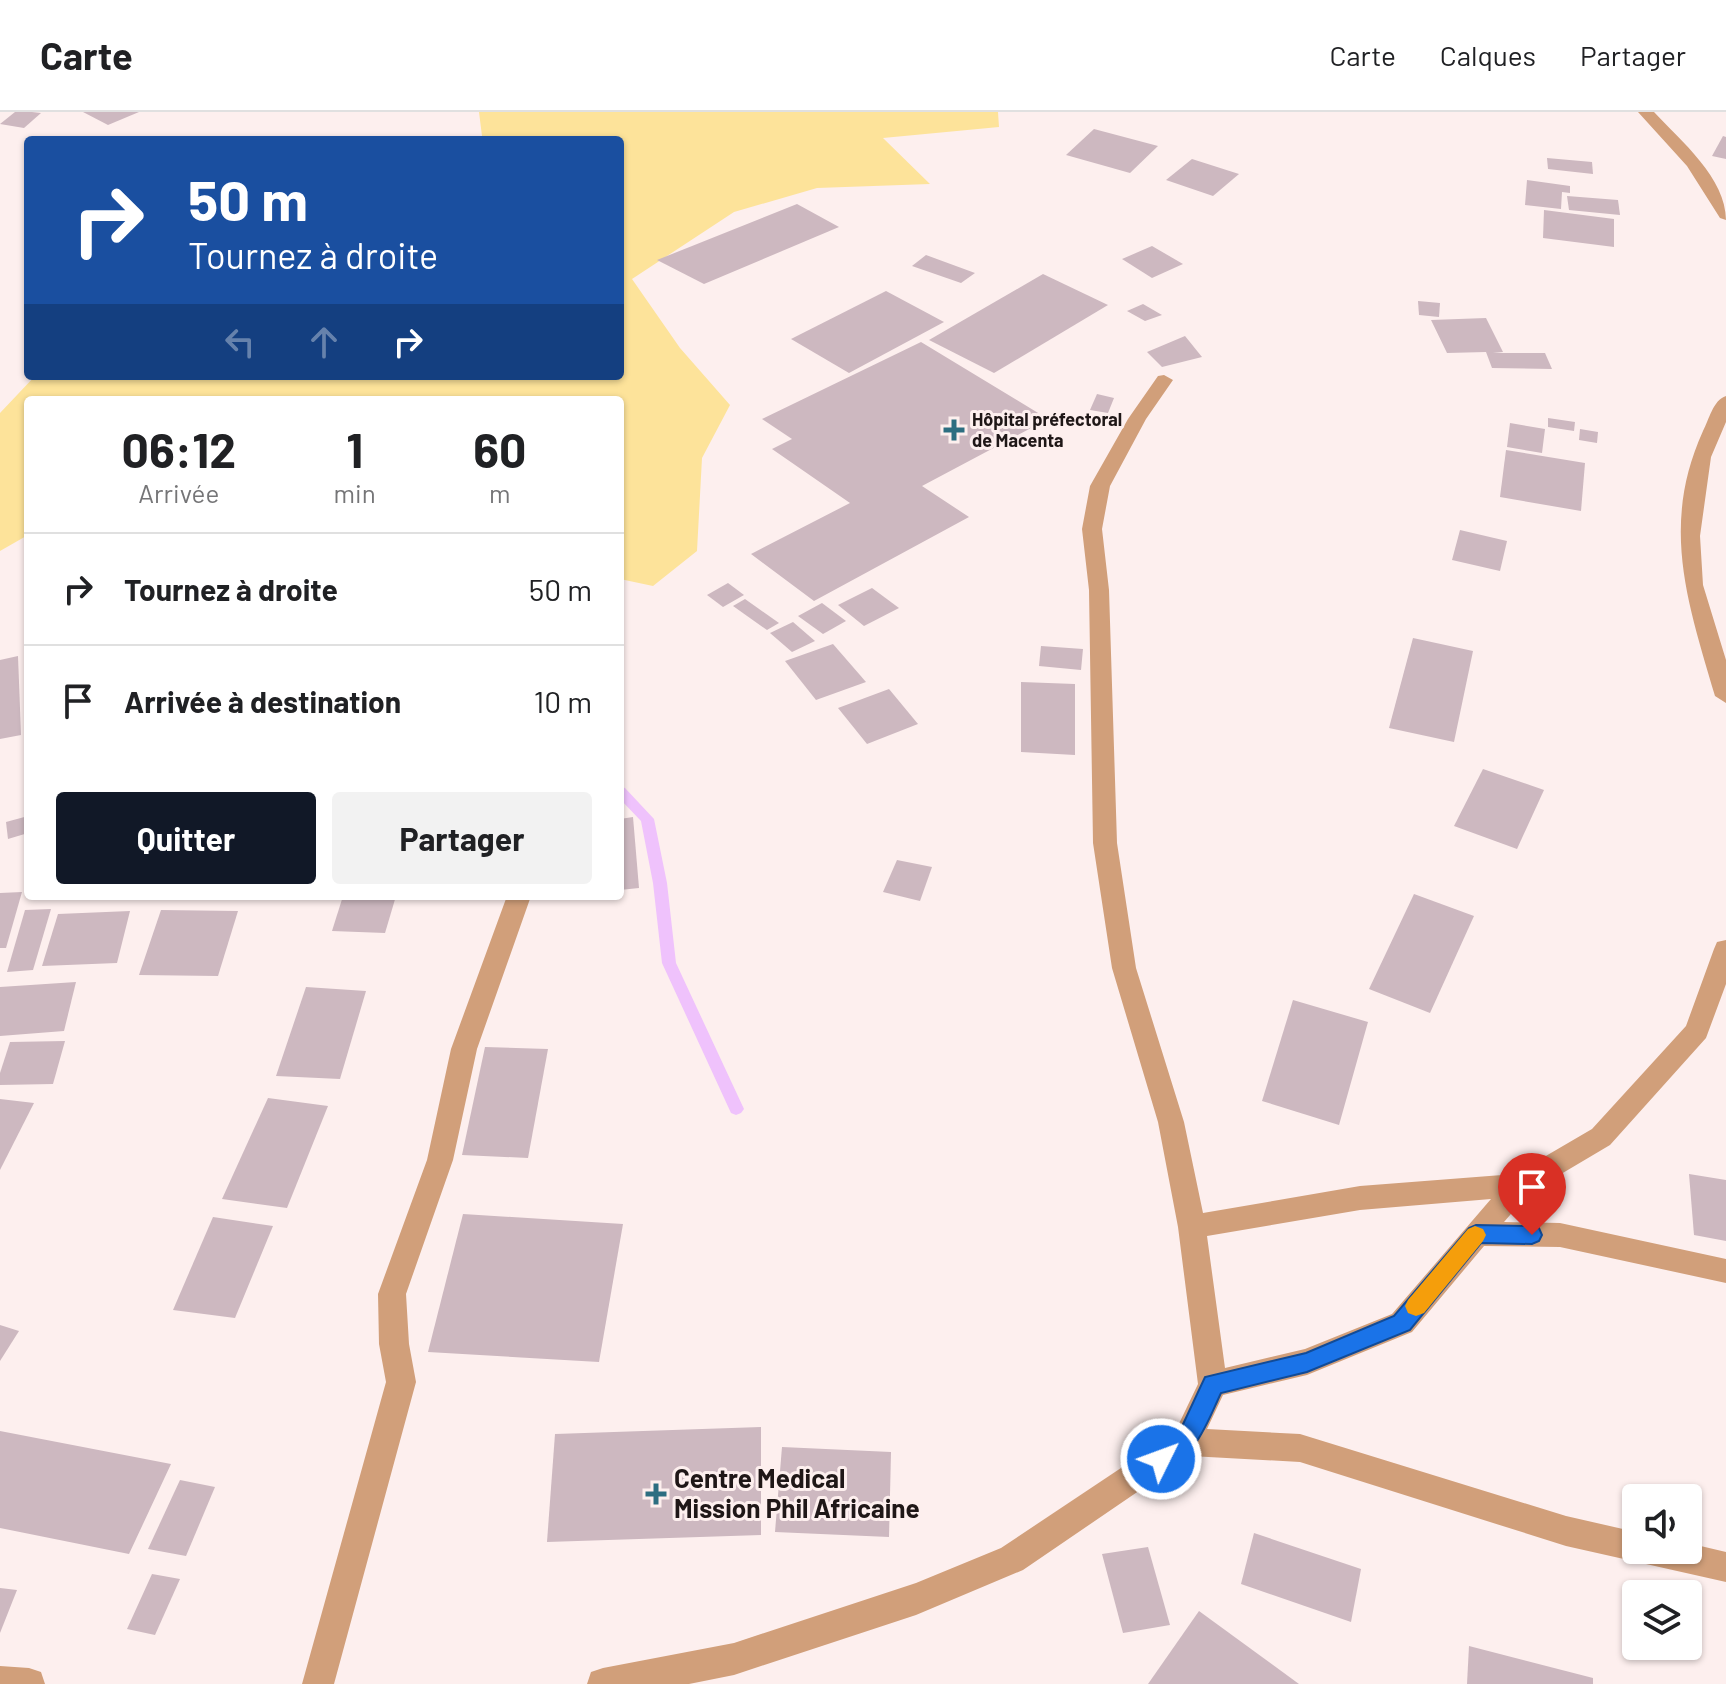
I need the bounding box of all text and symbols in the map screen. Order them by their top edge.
text: Carte [40,32,133,78]
text: Carte [1329,38,1396,72]
text: Calques [1440,38,1536,72]
text: Partager [1580,38,1686,72]
text: 50 m [188,165,308,232]
icon: right [56,168,160,272]
text: Tournez à droite [188,233,438,276]
icon: left [218,320,262,364]
icon: ahead [302,320,346,364]
icon: right [386,320,430,364]
place label: Hôpital préfectoral de Macenta [972,408,1122,451]
marker: Hôpital préfectoral de Macenta [943,419,965,441]
text: 06:12 [122,420,236,478]
text: 1 [346,420,363,478]
text: 60 [473,420,526,478]
text: Arrivée [138,477,219,508]
text: min [334,477,376,508]
text: m [489,477,511,508]
icon: right [56,567,100,611]
text: Tournez à droite [124,571,338,607]
text: 50 m [529,571,592,607]
icon: arrive [56,679,100,723]
text: Arrivée à destination [124,683,401,719]
text: 10 m [534,683,592,719]
button: Quitter [56,792,316,884]
button: Partager [332,792,592,884]
pin [1498,1153,1566,1235]
icon: arrive [1510,1165,1554,1209]
position arrow [1119,1417,1203,1501]
place label: Centre Medical Mission Phil Africaine [674,1462,920,1523]
marker: Centre Medical Mission Phil Africaine [645,1483,667,1505]
map controls [1622,1484,1702,1660]
button: sound [1622,1484,1702,1564]
button: layers [1622,1580,1702,1660]

